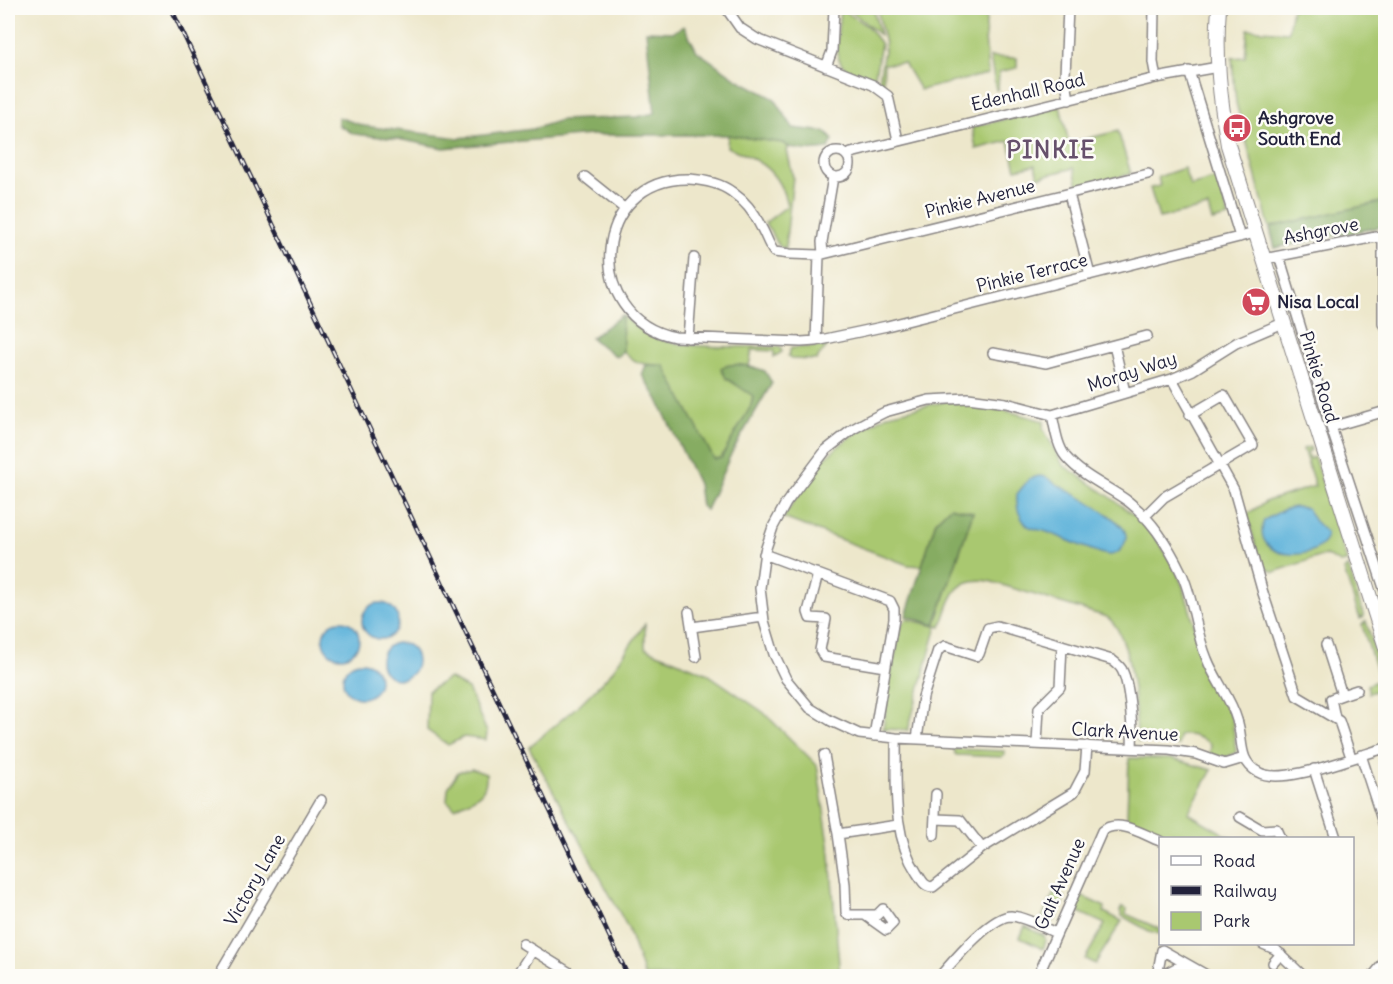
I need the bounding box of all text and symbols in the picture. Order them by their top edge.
street label: Edenhall Road [969,67,1087,116]
place label: Ashgrove South End [1258,106,1341,150]
bus stop icon: Ashgrove South End [1221,112,1253,144]
district label: PINKIE [1006,134,1096,164]
street label: Pinkie Avenue [922,174,1037,223]
street label: Ashgrove [1281,212,1360,249]
street label: Pinkie Terrace [974,248,1090,297]
supermarket icon: Nisa Local [1240,286,1272,318]
place label: Nisa Local [1277,290,1359,313]
street label: Pinkie Road [1295,328,1344,426]
street label: Moray Way [1084,346,1179,397]
street label: Clark Avenue [1071,717,1179,746]
street label: Victory Lane [219,830,290,930]
street label: Galt Avenue [1029,834,1090,933]
legend [1159,837,1354,945]
text: Road [1213,849,1256,872]
text: Railway [1213,879,1277,902]
text: Park [1213,909,1250,932]

